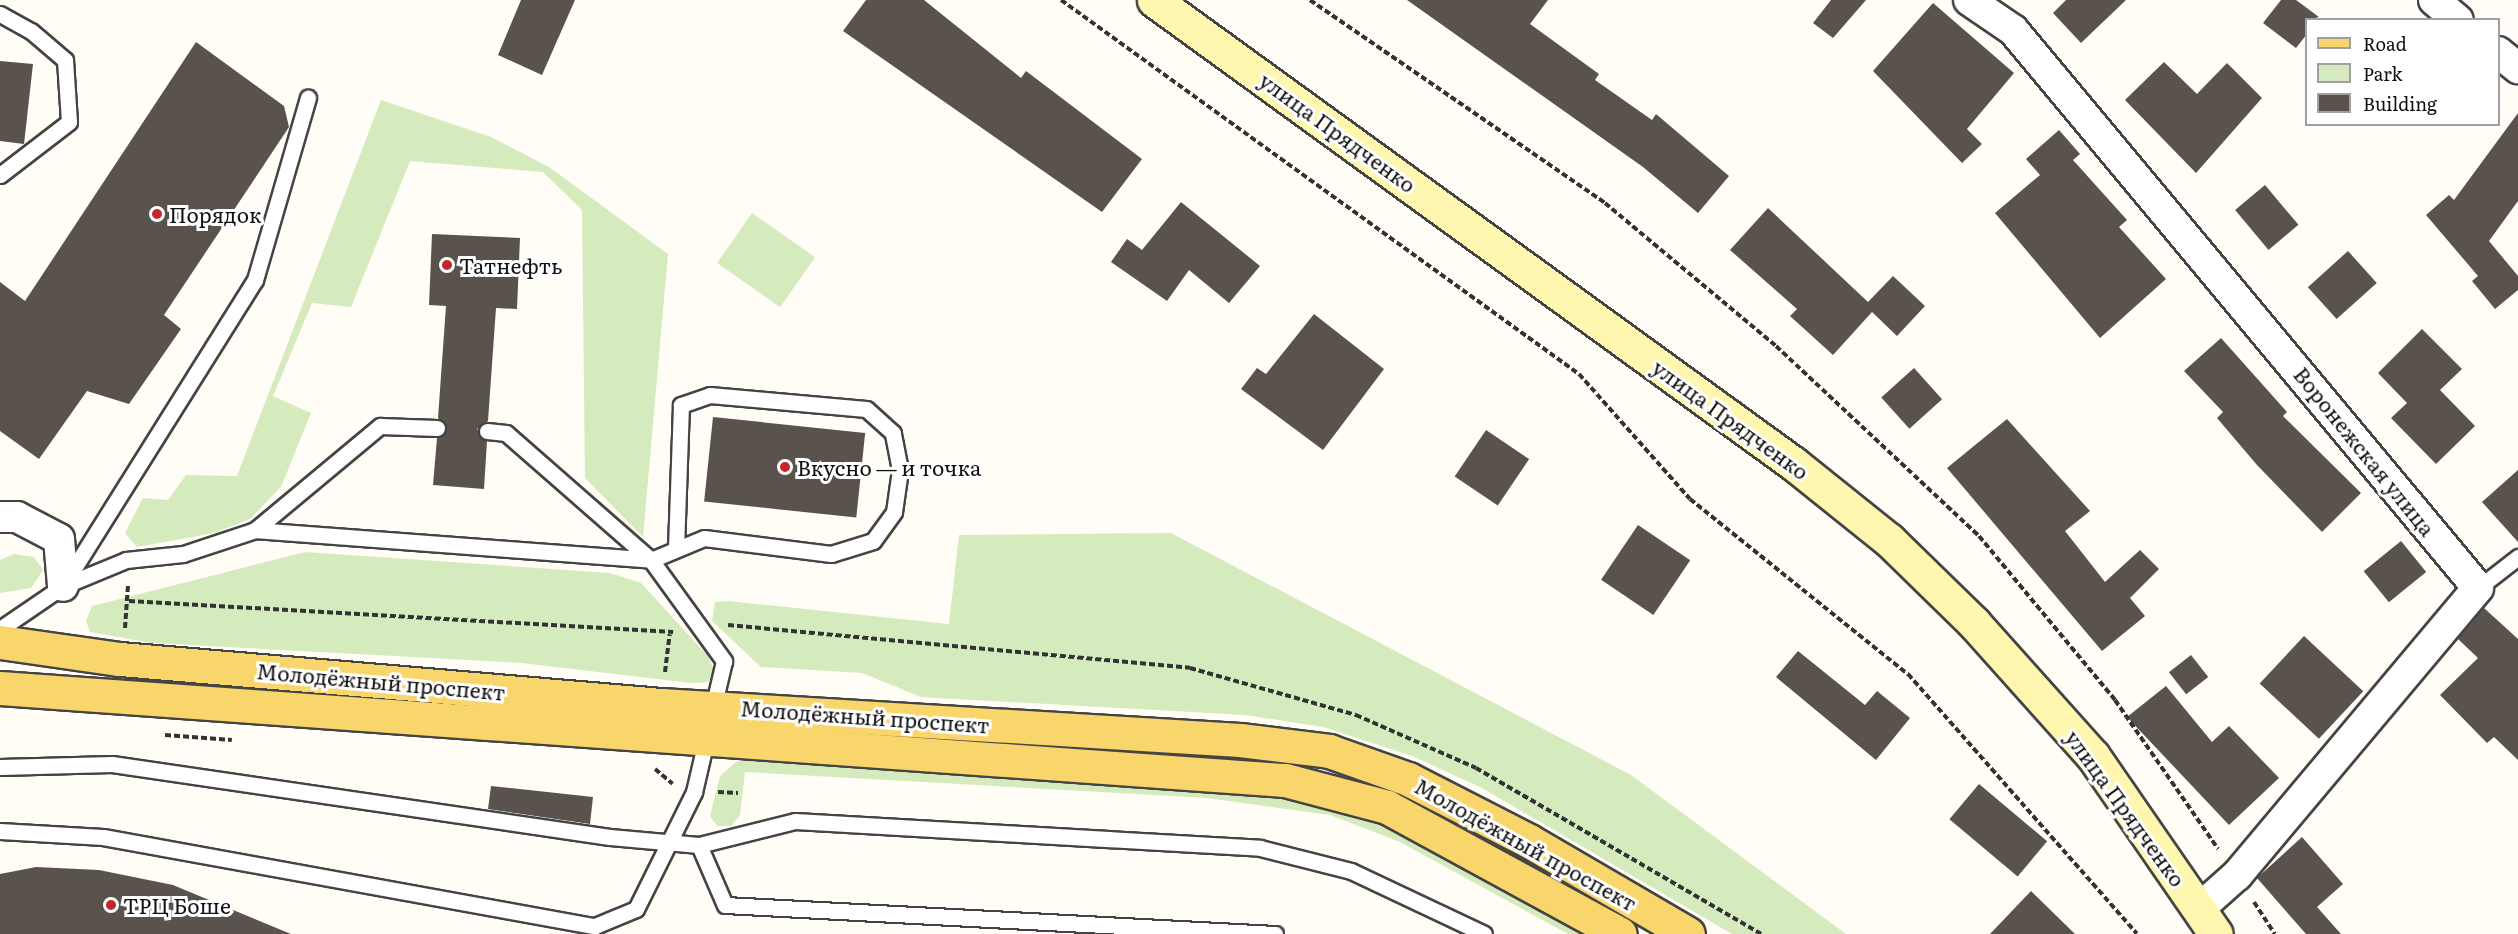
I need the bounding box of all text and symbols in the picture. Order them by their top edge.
legend [2305,18,2500,126]
text: Road [2363,30,2407,57]
text: Park [2363,60,2402,87]
street label: улица Прядченко [1255,67,1421,197]
text: Building [2363,90,2437,117]
place label: Порядок [169,201,261,227]
marker: Порядок [150,207,164,221]
place label: Татнефть [459,252,562,278]
marker: Татнефть [440,258,454,272]
street label: улица Прядченко [1648,354,1814,484]
street label: Воронежская улица [2289,362,2441,540]
place label: Вкусно — и точка [797,454,981,480]
marker: Вкусно — и точка [778,460,792,474]
street label: Молодёжный проспект [256,658,506,704]
street label: Молодёжный проспект [740,695,990,737]
street label: улица Прядченко [2061,725,2191,891]
street label: Молодёжный проспект [1411,772,1641,916]
place label: ТРЦ Боше [123,892,231,918]
marker: ТРЦ Боше [104,898,118,912]

